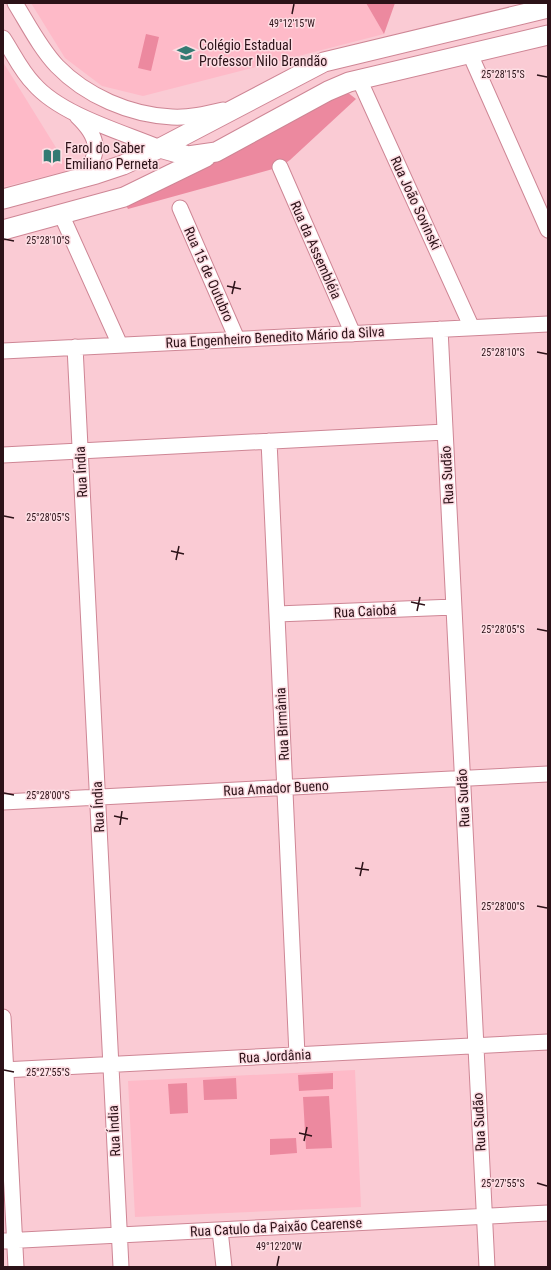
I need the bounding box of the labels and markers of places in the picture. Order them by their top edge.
place label: Colégio Estadual Professor Nilo Brandão [199,37,327,69]
school or university icon: Colégio Estadual Professor Nilo Brandão [176,43,196,63]
place label: Farol do Saber Emiliano Perneta [65,140,159,172]
library icon: Farol do Saber Emiliano Perneta [42,146,62,166]

